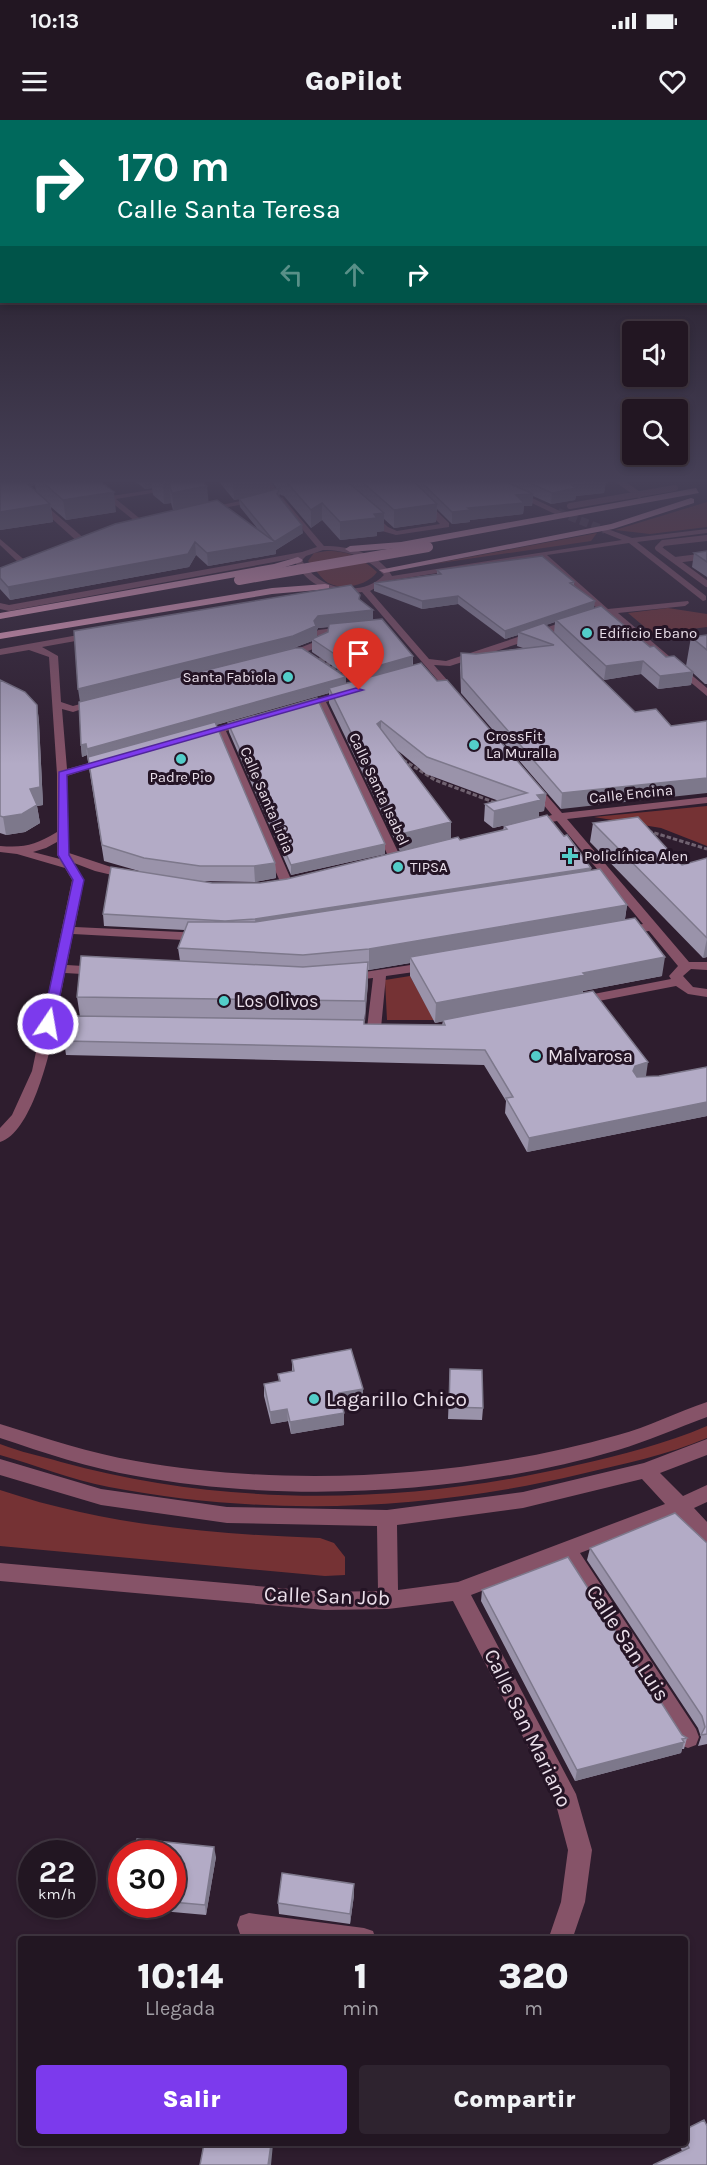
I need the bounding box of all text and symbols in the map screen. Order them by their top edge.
text: 10:13 [30,8,79,34]
icon: menu [18,65,51,98]
text: GoPilot [305,65,402,97]
icon: heart [656,65,689,98]
text: 170 m [117,142,230,192]
icon: right [18,144,96,222]
text: Calle Santa Teresa [117,193,341,225]
icon: left [275,258,308,291]
icon: ahead [338,258,371,291]
icon: right [401,258,434,291]
map controls [622,321,688,465]
button: sound [622,321,688,387]
button: search [622,399,688,465]
place label: Edificio Ebano [599,624,697,642]
marker: Edificio Ebano [580,626,594,640]
pin [333,628,384,690]
icon: arrive [342,637,375,670]
place label: Santa Fabiola [182,668,276,686]
marker: Santa Fabiola [281,670,295,684]
place label: CrossFit La Muralla [486,727,557,762]
street label: Calle Santa Isabel [345,730,413,848]
marker: CrossFit La Muralla [467,738,481,752]
street label: Calle Santa Lidia [236,744,298,856]
marker: Padre Pio [174,752,188,766]
place label: Padre Pio [149,768,213,786]
street label: Calle Encina [588,781,674,807]
marker: Policlínica Alen [561,847,579,865]
place label: Policlínica Alen [584,847,688,865]
place label: TIPSA [410,858,448,876]
marker: TIPSA [391,860,405,874]
place label: Los Olivos [236,990,318,1012]
position arrow [16,992,80,1056]
marker: Los Olivos [217,994,231,1008]
place label: Malvarosa [548,1045,633,1067]
marker: Malvarosa [529,1049,543,1063]
place label: Lagarillo Chico [326,1387,467,1411]
marker: Lagarillo Chico [307,1392,321,1406]
street label: Calle San Luis [582,1580,674,1706]
street label: Calle San Job [263,1582,391,1610]
street label: Calle San Mariano [479,1645,577,1811]
speed limit sign: 30 [108,1840,186,1918]
text: 22 [39,1854,75,1890]
text: km/h [38,1885,76,1903]
text: 10:14 [137,1955,223,1997]
text: 1 [354,1955,368,1997]
text: 320 [498,1955,569,1997]
text: Llegada [145,1997,215,2020]
text: min [342,1997,379,2020]
text: m [524,1997,543,2020]
button: Salir [36,2065,347,2134]
button: Compartir [359,2065,670,2134]

